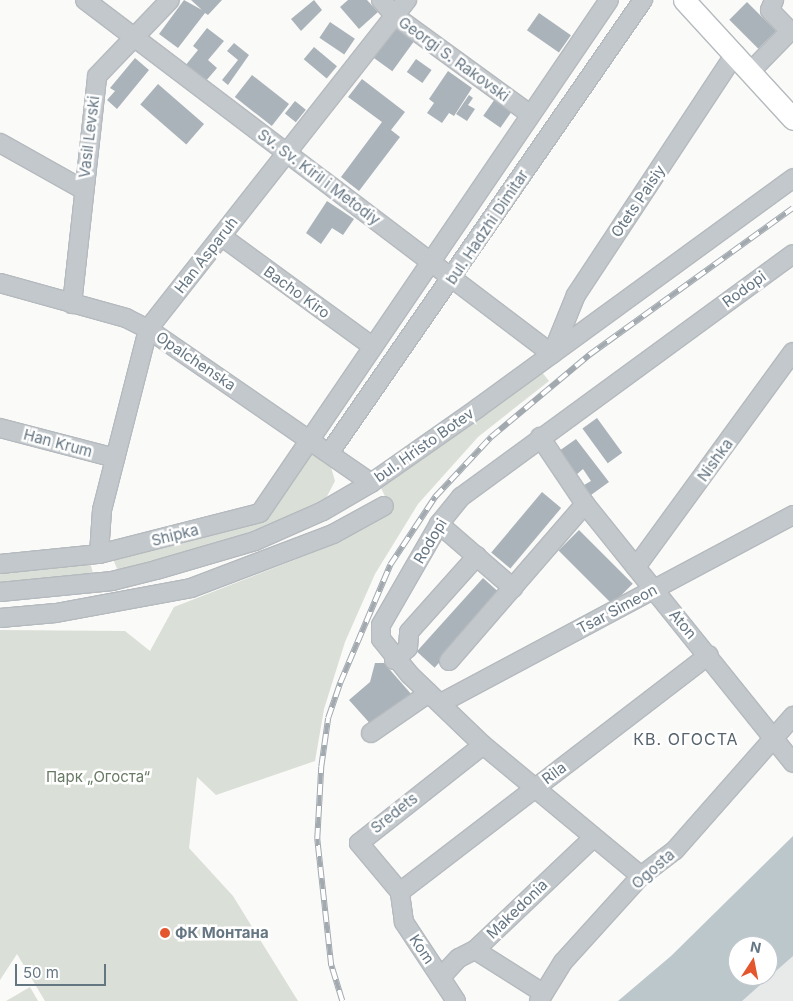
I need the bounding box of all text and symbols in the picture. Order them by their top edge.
street label: Georgi S. Rakovski [395,13,513,105]
street label: Vasil Levski [75,95,103,179]
street label: Sv. Sv. Kiril i Metodiy [254,125,384,229]
street label: Otets Paisiy [607,161,669,241]
street label: bul. Hadzhi Dimitar [442,166,532,288]
street label: Han Asparuh [171,213,241,297]
street label: Bacho Kiro [260,262,334,322]
street label: Rodopi [719,267,769,311]
street label: Opalchenska [153,328,239,394]
street label: bul. Hristo Botev [371,404,477,486]
street label: Han Krum [22,425,94,461]
street label: Nishka [694,435,736,485]
street label: Rodopi [410,515,450,567]
street label: Shipka [150,520,200,550]
street label: Tsar Simeon [574,580,660,638]
street label: Aton [666,606,700,642]
district label: КВ. ОГОСТА [632,729,740,749]
street label: Rila [538,758,570,788]
park label: Парк „Огоста“ [46,768,150,786]
street label: Sredets [367,789,421,837]
street label: Ogosta [628,845,678,893]
street label: Makedonia [483,876,551,942]
place label: ФК Монтана [175,924,269,942]
marker: ФК Монтана [159,927,171,939]
street label: Kom [406,931,438,967]
north arrow [728,936,778,986]
text: N [749,937,763,956]
scale bar [18,954,109,986]
text: 50 m [23,963,59,982]

